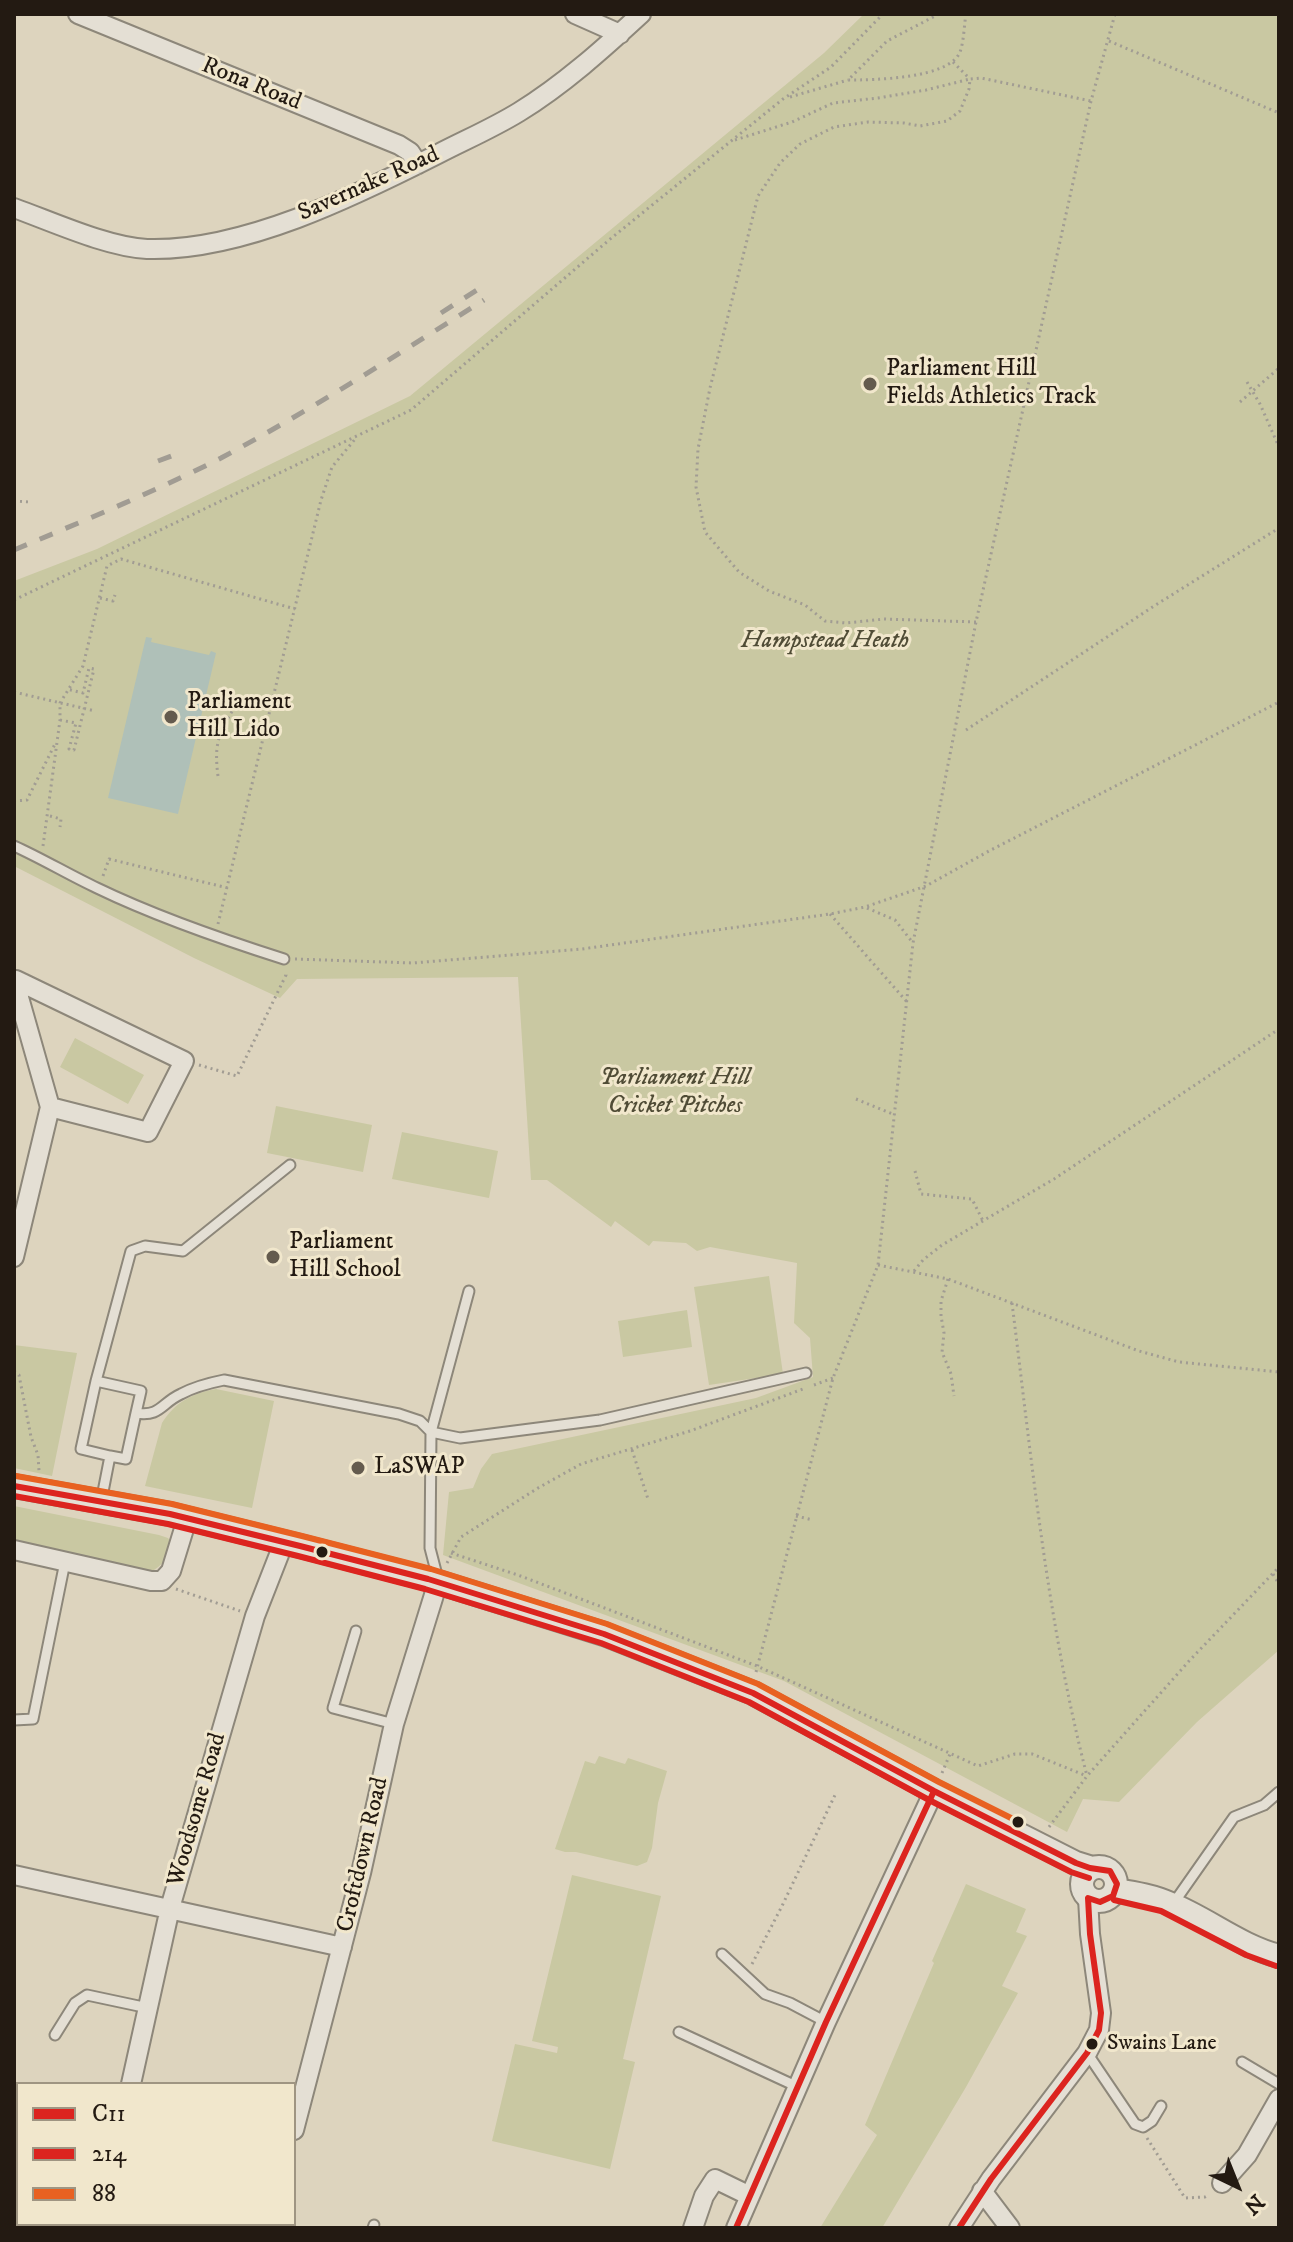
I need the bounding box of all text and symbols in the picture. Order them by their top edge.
street label: Rona Road [197,52,305,118]
street label: Savernake Road [294,141,444,229]
place label: Parliament Hill Fields Athletics Track [886,356,1096,412]
marker: Parliament Hill Fields Athletics Track [861,375,879,393]
park label: Hampstead Heath [741,628,909,656]
place label: Parliament Hill Lido [187,689,292,745]
marker: Parliament Hill Lido [162,708,180,726]
park label: Parliament Hill Cricket Pitches [600,1065,750,1121]
place label: Parliament Hill School [289,1229,401,1285]
marker: Parliament Hill School [264,1248,282,1266]
place label: LaSWAP [374,1454,465,1482]
marker: LaSWAP [349,1459,367,1477]
unlabelled marker [314,1544,330,1560]
street label: Woodsome Road [162,1730,234,1890]
street label: Croftdown Road [332,1775,396,1935]
unlabelled marker [1010,1814,1026,1830]
place label: Swains Lane [1107,2031,1217,2057]
marker: Swains Lane [1084,2036,1100,2052]
legend [16,2082,296,2226]
text: C11 [92,2099,126,2129]
text: 214 [92,2139,126,2169]
north arrow [1197,2146,1277,2226]
text: 88 [92,2179,116,2209]
text: N [1238,2188,1270,2220]

